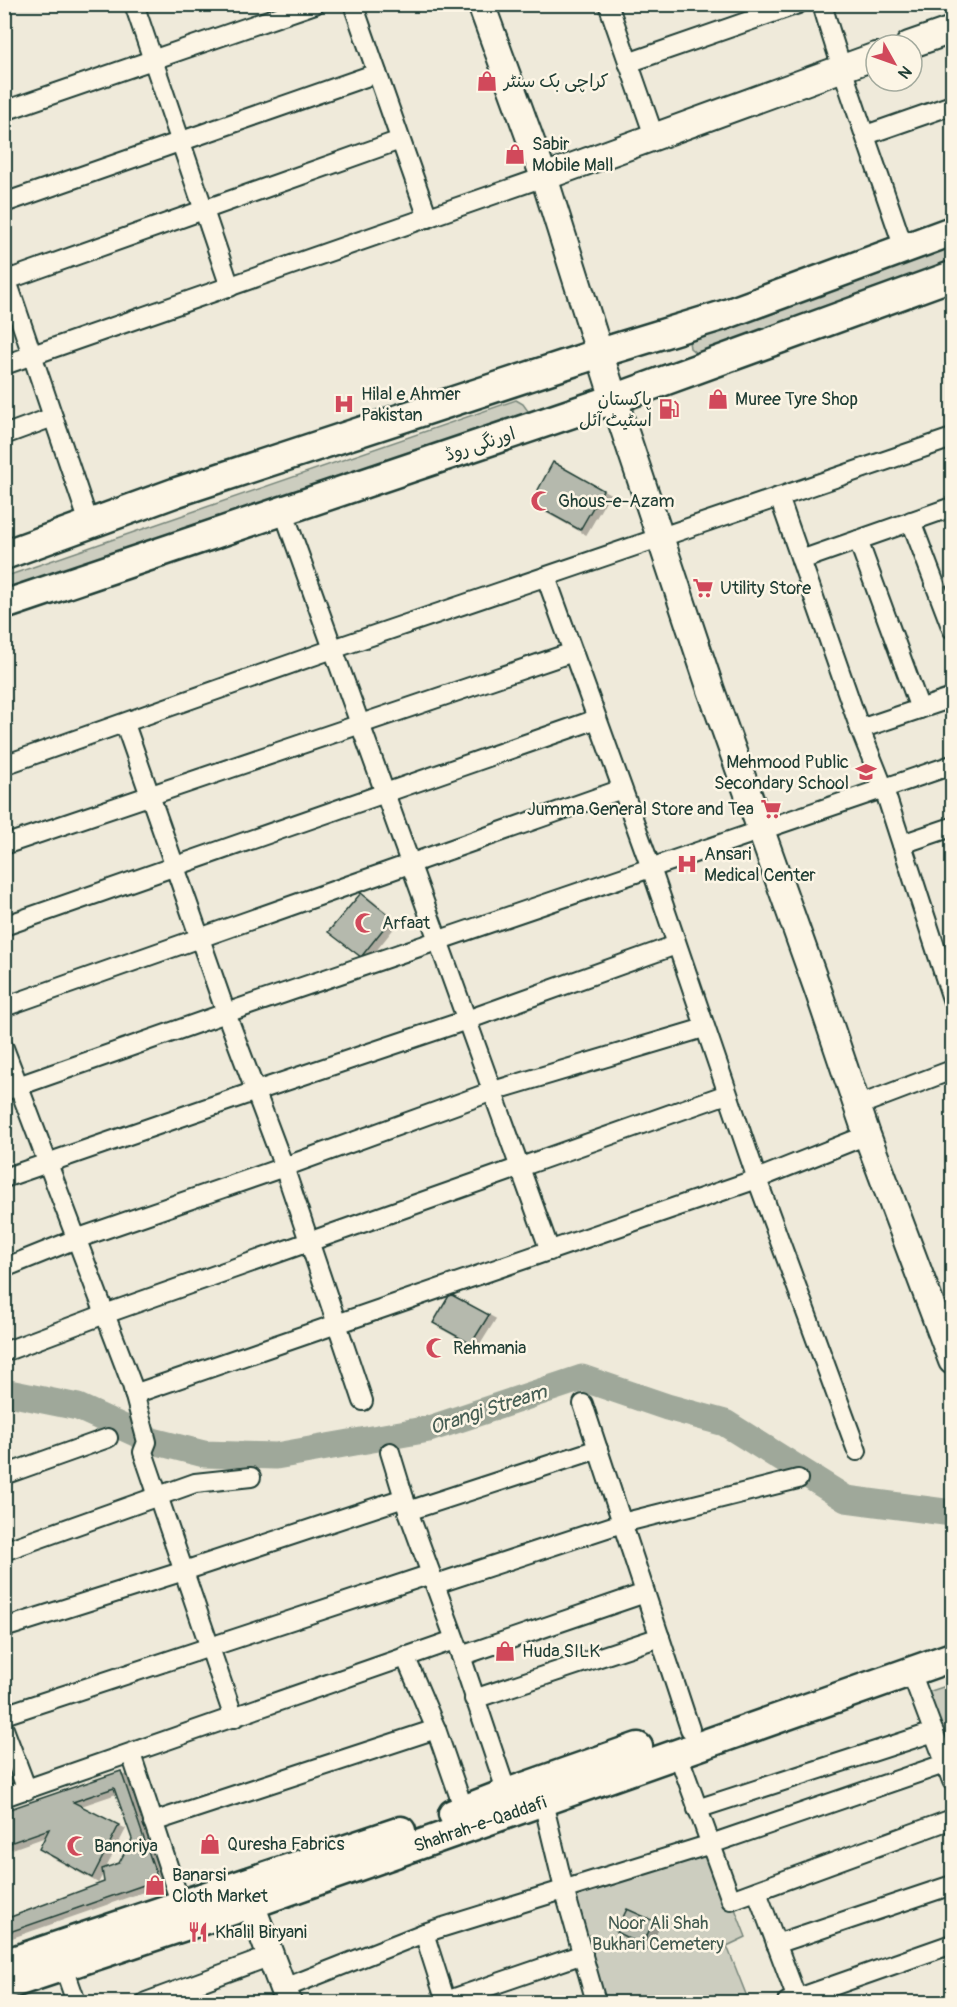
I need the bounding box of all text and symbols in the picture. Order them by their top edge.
north arrow [864,33,924,93]
text: N [893,61,916,83]
shop icon: کراچی بک سنٹر [475,69,499,93]
place label: کراچی بک سنٹر [502,70,609,93]
place label: Sabir Mobile Mall [532,133,614,177]
shop icon: Sabir Mobile Mall [503,142,527,166]
place label: Hilal e Ahmer Pakistan [361,383,461,427]
shop icon: Muree Tyre Shop [706,387,730,411]
place label: پاکستان اسٹیٹ آئل [579,388,652,432]
place label: Muree Tyre Shop [735,388,858,411]
hospital icon: Hilal e Ahmer Pakistan [332,392,356,416]
fuel station icon: پاکستان اسٹیٹ آئل [657,397,681,421]
street label: اورنگی روڈ [442,422,518,467]
mosque icon: Ghous-e-Azam [529,489,553,513]
place label: Ghous-e-Azam [558,490,675,513]
supermarket icon: Utility Store [691,576,715,600]
place label: Utility Store [720,577,811,600]
place label: Mehmood Public Secondary School [714,751,849,795]
school or university icon: Mehmood Public Secondary School [854,760,878,784]
supermarket icon: Jumma General Store and Tea [759,797,783,821]
place label: Jumma General Store and Tea [527,798,754,821]
place label: Ansari Medical Center [704,843,816,887]
hospital icon: Ansari Medical Center [675,852,699,876]
mosque icon: Arfaat [353,911,377,935]
place label: Arfaat [382,912,431,935]
mosque icon: Rehmania [424,1336,448,1360]
place label: Rehmania [453,1337,526,1360]
water label: Orangi Stream [427,1378,551,1440]
shop icon: Huda SILK [493,1639,517,1663]
place label: Huda SILK [522,1640,600,1663]
street label: Shahrah-e-Qaddafi [411,1791,550,1858]
shop icon: Quresha Fabrics [198,1832,222,1856]
place label: Quresha Fabrics [227,1833,345,1856]
mosque icon: Banoriya [65,1834,89,1858]
place label: Banoriya [94,1835,158,1858]
place label: Banarsi Cloth Market [172,1864,269,1908]
shop icon: Banarsi Cloth Market [143,1873,167,1897]
park label: Noor Ali Shah Bukhari Cemetery [592,1912,724,1956]
restaurant icon: Khalil Biryani [186,1920,210,1944]
place label: Khalil Biryani [215,1921,307,1944]

